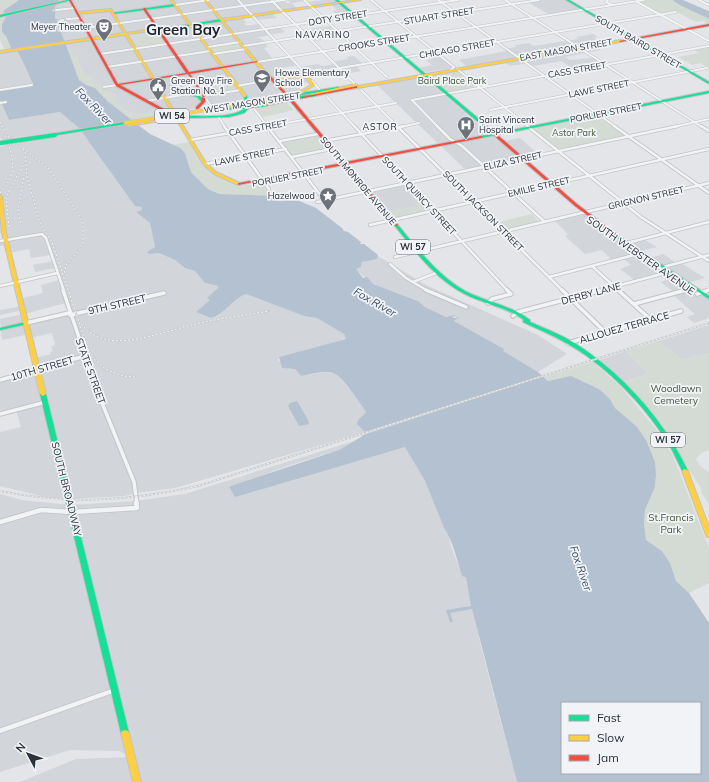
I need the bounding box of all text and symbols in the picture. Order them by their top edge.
street label: STUART STREET [403,4,475,26]
street label: DOTY STREET [308,7,369,28]
street label: SOUTH BAIRD STREET [593,13,684,71]
theatre icon: Meyer Theater [94,17,114,42]
district label: Green Bay [146,20,221,39]
place label: Meyer Theater [31,21,92,33]
district label: NAVARINO [295,29,351,40]
street label: CROOKS STREET [337,31,411,54]
street label: CHICAGO STREET [418,36,496,61]
street label: EAST MASON STREET [519,36,614,63]
street label: CASS STREET [547,59,608,80]
place label: Howe Elementary School [275,67,349,88]
school or university icon: Howe Elementary School [252,68,272,93]
place label: Green Bay Fire Station No. 1 [171,75,232,96]
park label: Baird Place Park [418,75,487,86]
public building icon: Green Bay Fire Station No. 1 [148,76,168,101]
street label: LAWE STREET [568,77,631,100]
water label: Fox River [73,84,116,128]
street label: WEST MASON STREET [203,89,301,116]
street label: PORLIER STREET [569,100,643,125]
road number: WI 54 [155,109,189,123]
place label: Saint Vincent Hospital [479,114,534,135]
hospital icon: Saint Vincent Hospital [456,115,476,140]
street label: CASS STREET [228,117,289,138]
district label: ASTOR [362,121,398,132]
park label: Astor Park [552,127,596,138]
street label: SOUTH MONROE AVENUE [318,134,399,227]
street label: LAWE STREET [214,145,277,168]
street label: ELIZA STREET [482,149,544,172]
street label: SOUTH QUINCY STREET [380,154,459,238]
street label: PORLIER STREET [251,164,325,189]
street label: SOUTH JACKSON STREET [441,168,526,254]
street label: EMILIE STREET [507,174,571,199]
street label: GRIGNON STREET [607,183,685,212]
place icon: Hazelwood [318,186,338,211]
place label: Hazelwood [268,190,315,201]
street label: SOUTH WEBSTER AVENUE [584,213,697,298]
road number: WI 57 [396,240,430,254]
street label: DERBY LANE [560,279,623,308]
water label: Fox River [351,284,400,320]
street label: 9TH STREET [87,292,147,317]
street label: ALLOUEZ TERRACE [578,308,671,347]
street label: STATE STREET [73,336,108,406]
street label: 10TH STREET [9,353,75,384]
park label: Woodlawn Cemetery [651,382,702,407]
road number: WI 57 [651,433,685,447]
street label: SOUTH BROADWAY [48,441,85,539]
park label: St.Francis Park [648,511,694,536]
water label: Fox River [567,544,596,593]
legend [561,702,701,774]
text: Fast [597,710,621,725]
text: Slow [597,730,625,745]
north arrow [8,734,48,774]
text: N [12,740,28,755]
text: Jam [597,750,619,765]

